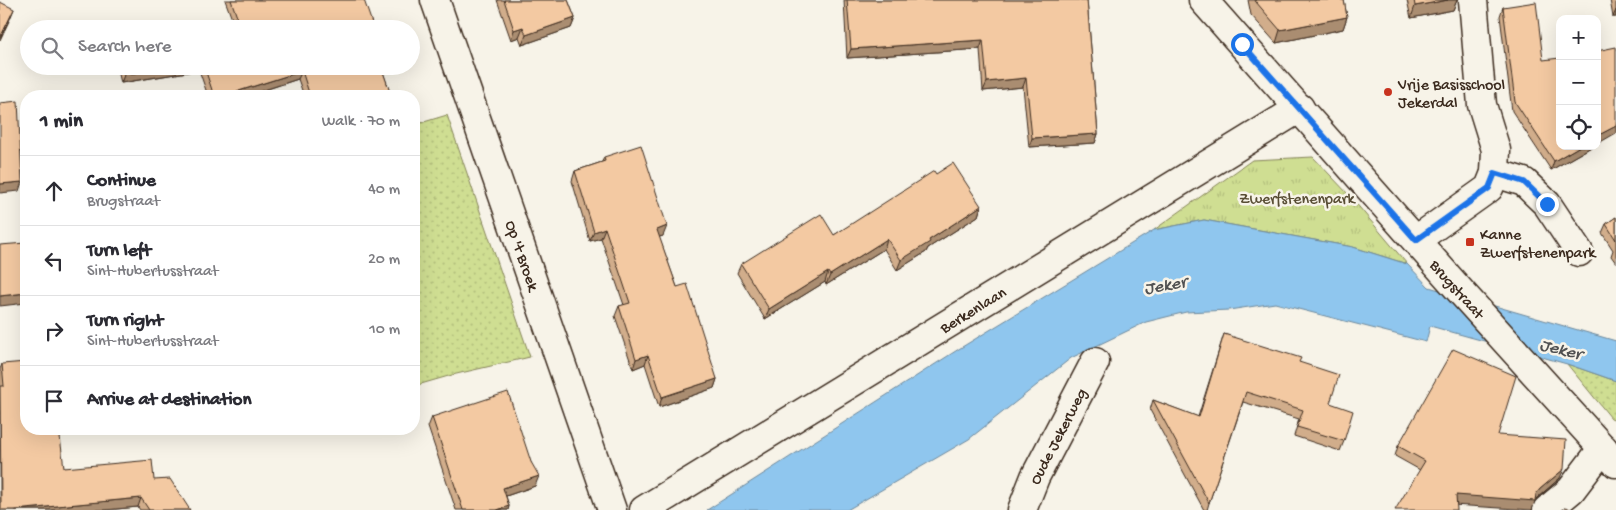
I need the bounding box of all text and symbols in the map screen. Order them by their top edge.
map controls [1556,15,1601,150]
button: + [1556,15,1601,60]
search box [20,20,420,75]
route start [1231,33,1254,56]
icon: search [38,34,66,62]
text: Search here [78,36,172,59]
button: − [1556,60,1601,105]
place label: Vrije Basisschool Jekerdal [1397,77,1505,114]
marker: Vrije Basisschool Jekerdal [1382,86,1394,98]
button: locate [1556,105,1601,150]
text: 1 min [40,110,83,135]
text: Walk · 70 m [322,113,400,132]
text: Continue [87,170,156,193]
icon: ahead [40,177,68,205]
text: 40 m [368,181,400,200]
park label: Zwerfstenenpark [1239,191,1357,210]
text: Brugstraat [87,193,160,212]
route end [1536,193,1559,216]
street label: Op 't Broek [499,218,542,296]
place label: Kanne Zwerfstenenpark [1480,227,1597,264]
marker: Kanne Zwerfstenenpark [1464,236,1476,248]
text: Turn left [87,240,151,263]
icon: left [40,247,68,275]
text: 20 m [368,251,400,270]
street label: Brugstraat [1424,256,1488,325]
text: Sint-Hubertusstraat [87,263,218,282]
water label: Jeker [1143,272,1192,300]
street label: Berkenlaan [937,284,1011,340]
text: Turn right [87,310,163,333]
icon: right [40,317,68,345]
text: 10 m [369,321,400,340]
text: Sint-Hubertusstraat [87,333,218,352]
water label: Jeker [1537,335,1587,367]
street label: Oude Jekerweg [1027,386,1093,488]
icon: arrive [40,387,68,415]
text: Arrive at destination [87,389,251,412]

